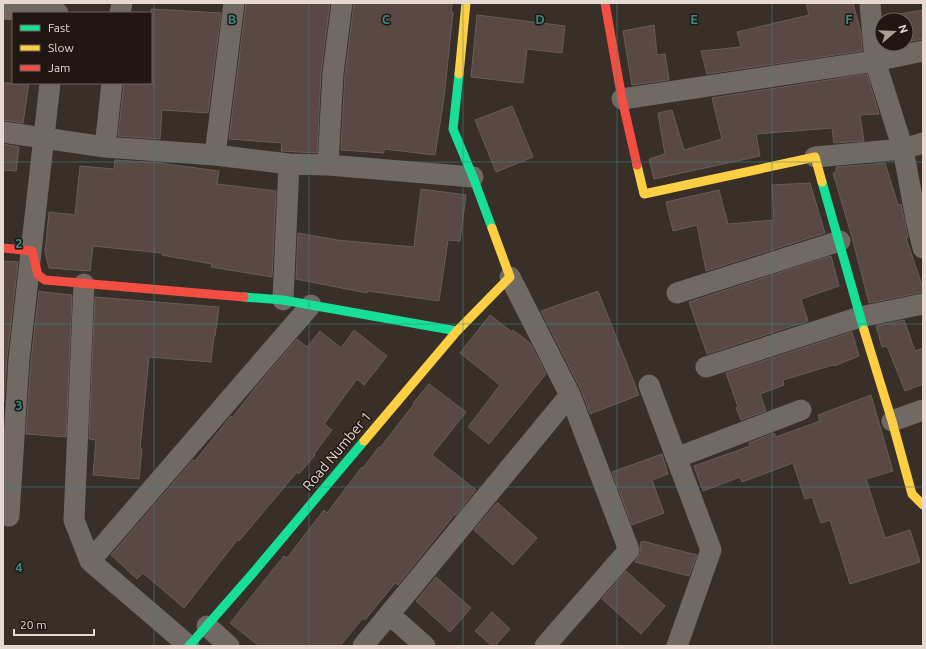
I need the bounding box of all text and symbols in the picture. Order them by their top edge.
legend [12,12,152,84]
text: B [228,12,237,26]
text: C [382,12,391,26]
text: D [535,12,545,26]
text: E [690,12,698,26]
text: F [845,12,853,26]
north arrow [874,12,914,52]
text: Fast [48,21,70,34]
text: N [896,23,910,35]
text: Slow [48,41,74,54]
text: Jam [48,61,70,74]
text: 2 [15,236,23,250]
text: 3 [15,398,23,412]
street label: Road Number 1 [299,408,375,494]
text: 4 [15,560,23,574]
scale bar [14,611,94,637]
text: 20 m [20,618,47,631]

